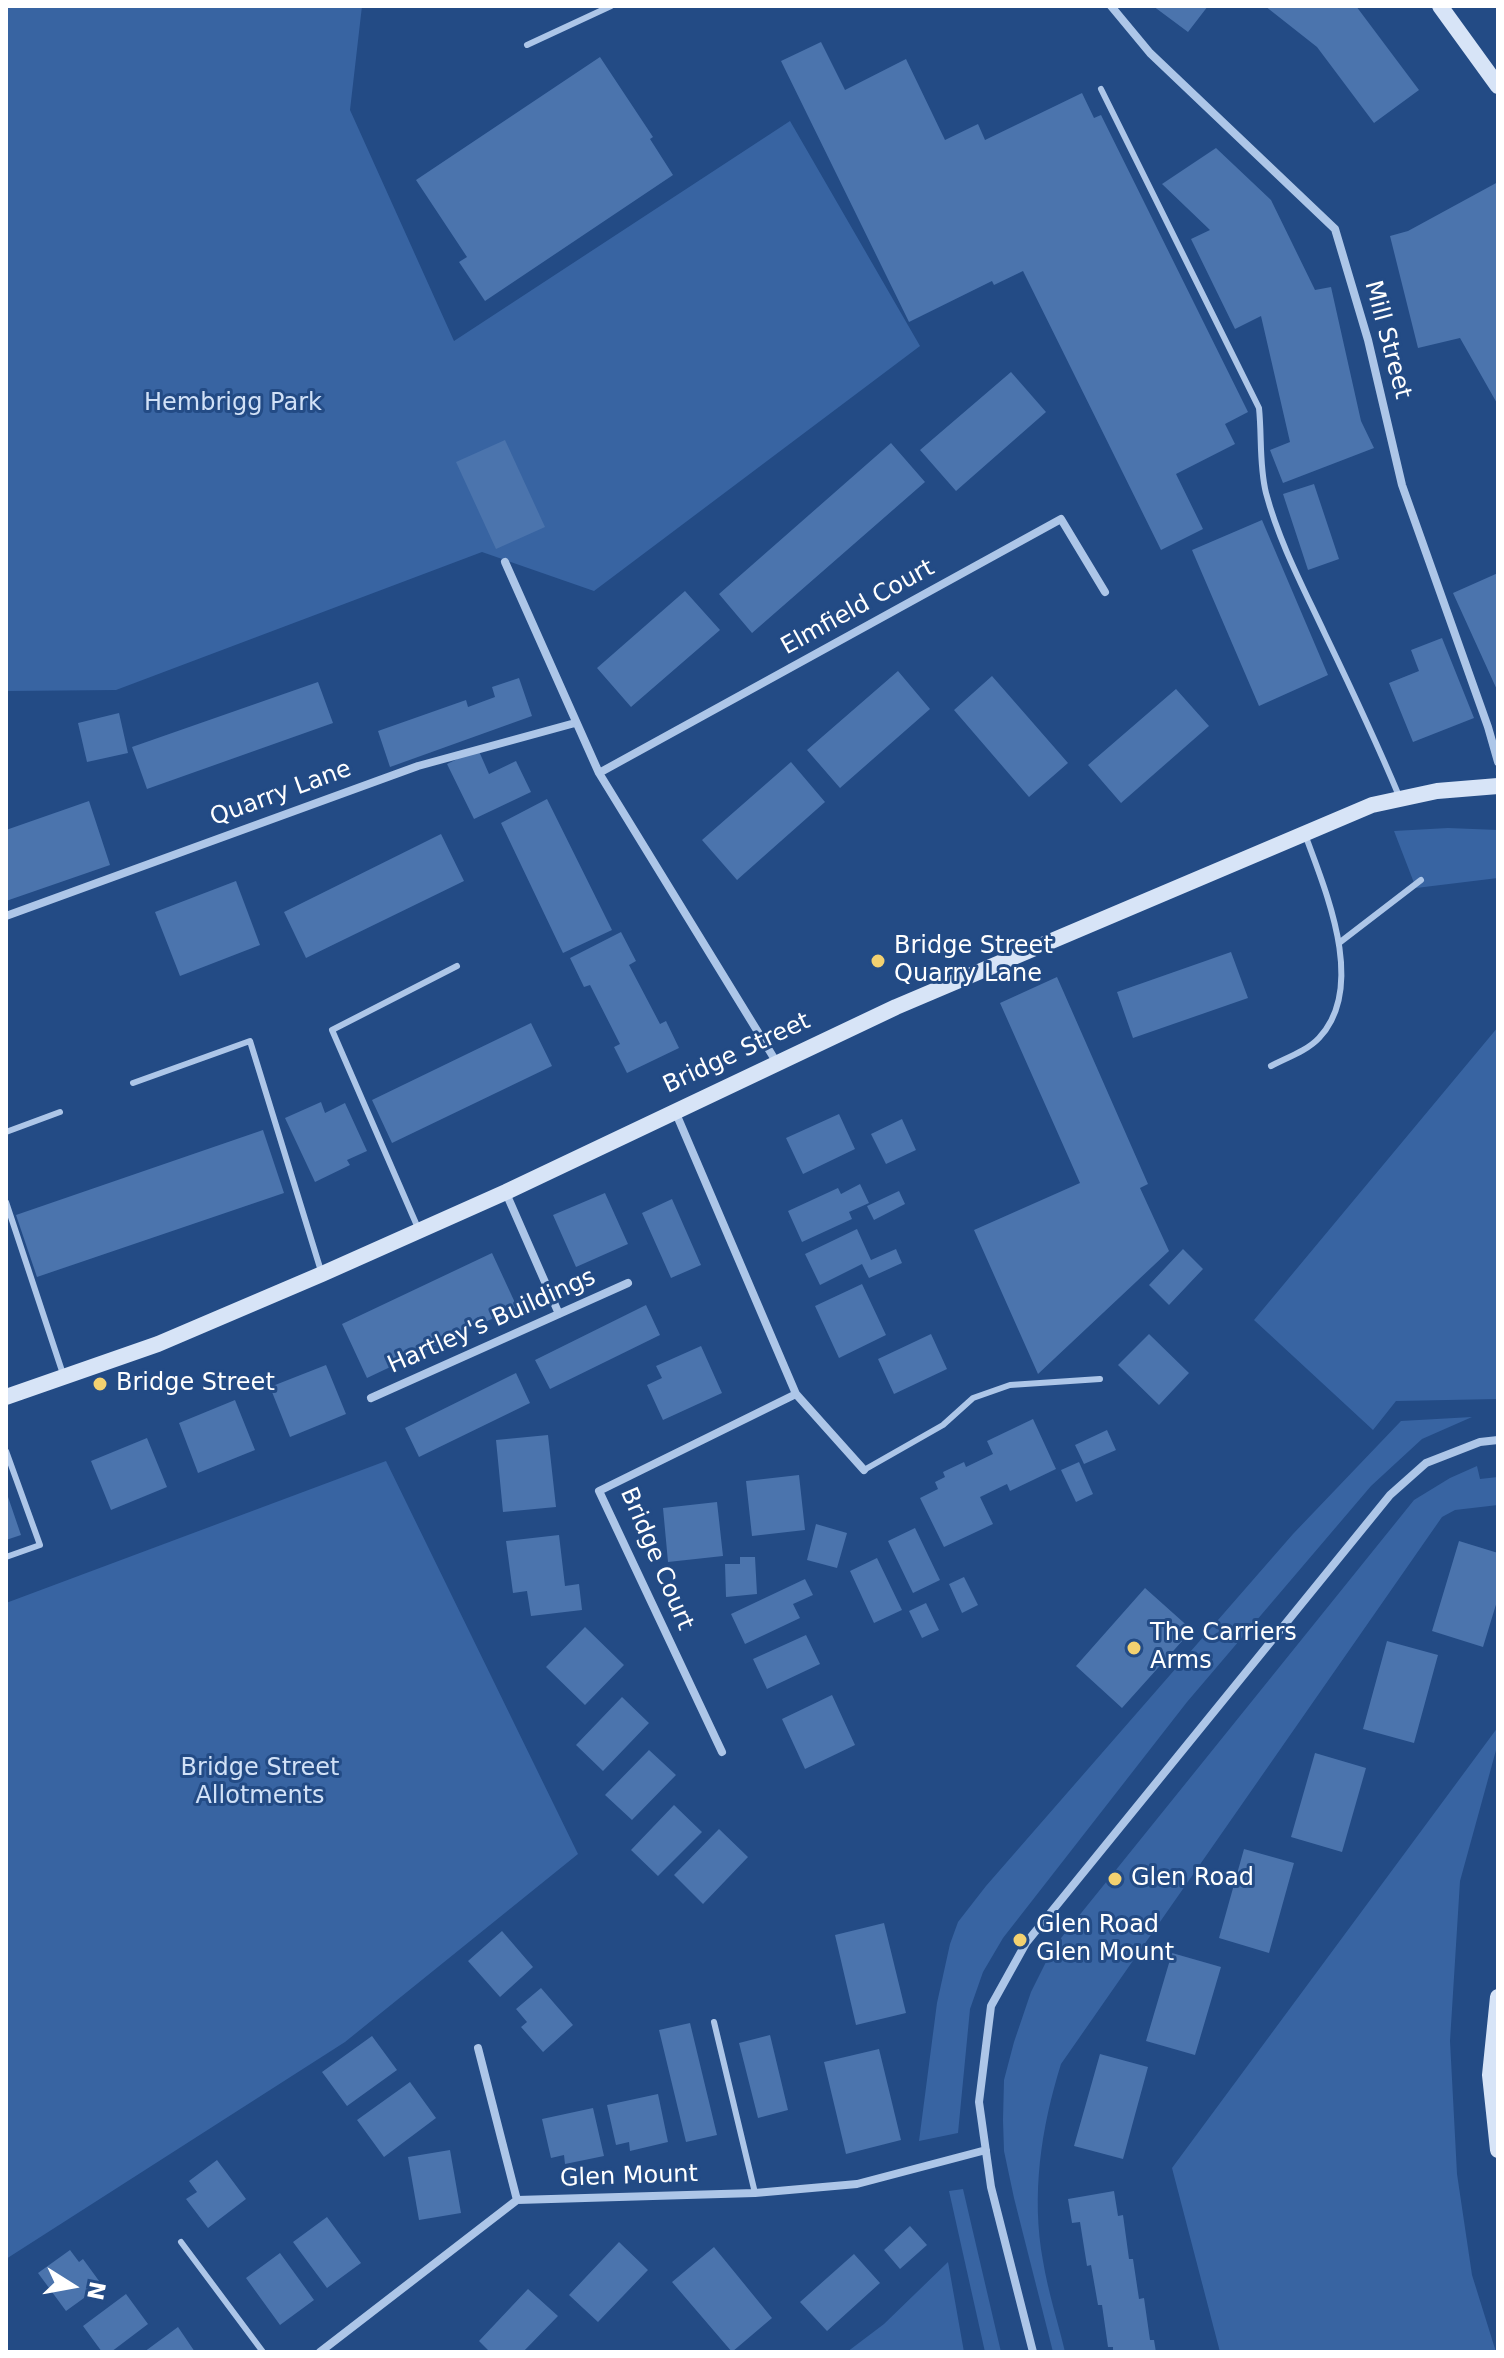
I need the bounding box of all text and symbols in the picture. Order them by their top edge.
street label: Mill Street [1357,278,1417,402]
park label: Hembrigg Park [144,390,322,418]
street label: Elmfield Court [776,554,940,662]
street label: Quarry Lane [207,755,355,833]
place label: Bridge Street Quarry Lane [894,933,1053,989]
marker: Bridge Street Quarry Lane [869,952,887,970]
street label: Bridge Street [659,1007,815,1101]
street label: Hartley's Buildings [384,1263,600,1381]
place label: Bridge Street [116,1370,275,1398]
marker: Bridge Street [91,1375,109,1393]
street label: Bridge Court [613,1484,699,1634]
place label: The Carriers Arms [1150,1620,1297,1676]
marker: The Carriers Arms [1125,1639,1143,1657]
park label: Bridge Street Allotments [181,1755,339,1811]
place label: Glen Road [1131,1865,1254,1893]
marker: Glen Road [1106,1870,1124,1888]
place label: Glen Road Glen Mount [1036,1912,1174,1968]
marker: Glen Road Glen Mount [1011,1931,1029,1949]
street label: Glen Mount [559,2160,699,2194]
north arrow [32,2246,112,2326]
text: N [82,2279,110,2302]

